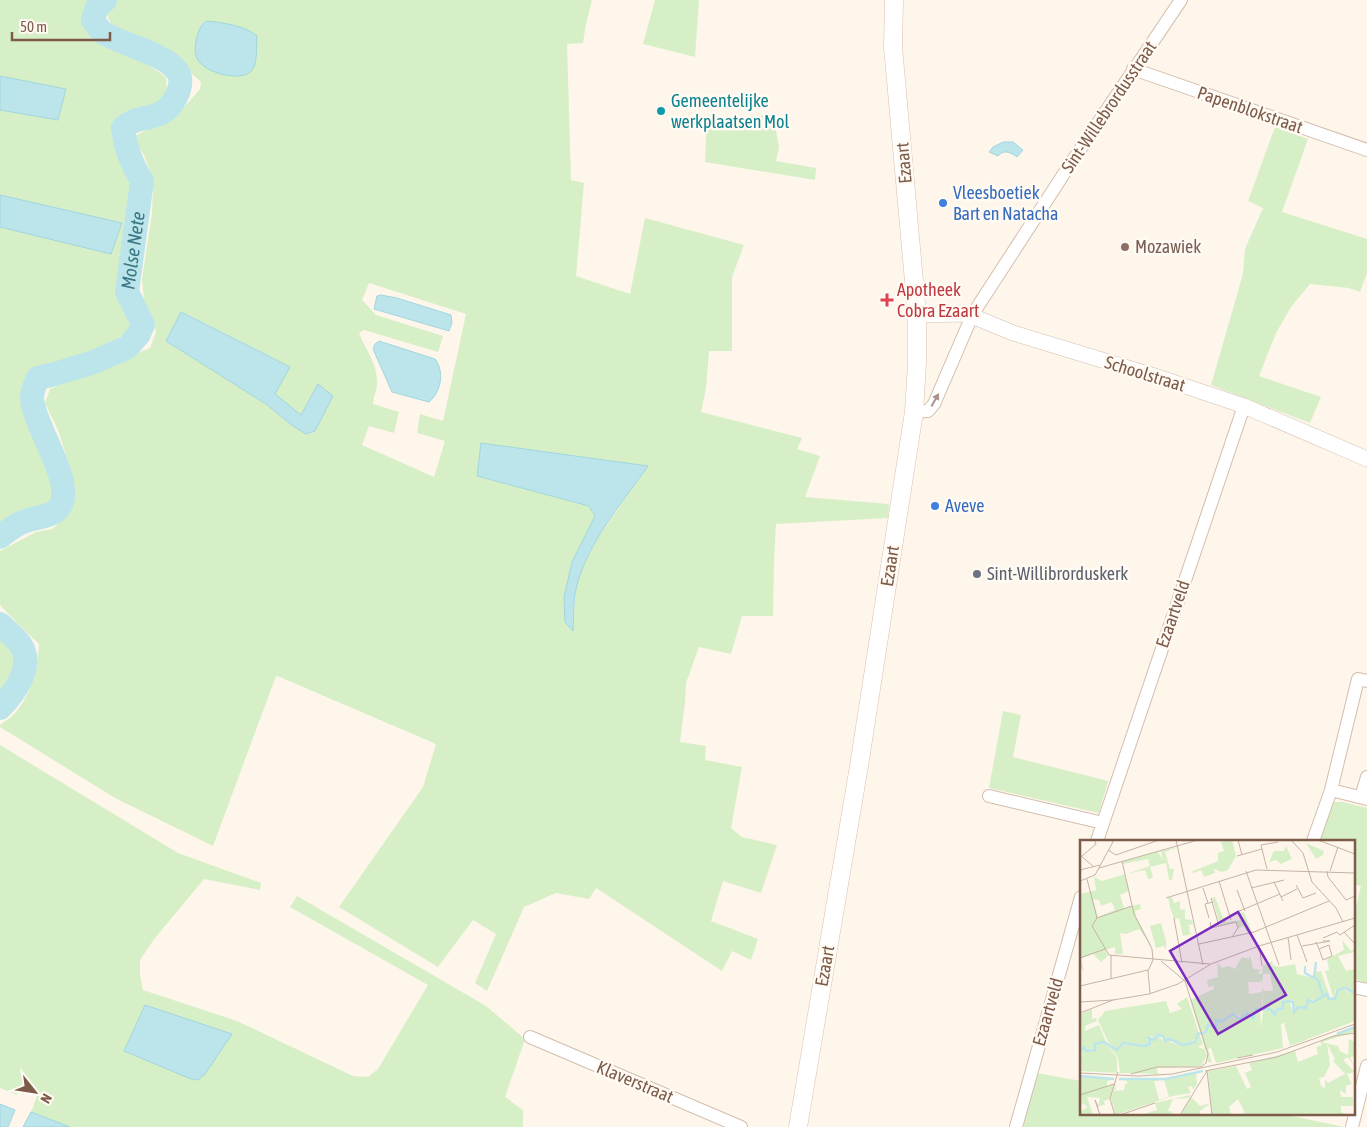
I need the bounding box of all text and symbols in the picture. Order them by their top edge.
scale bar [12,10,110,42]
text: 50 m [20,18,47,35]
street label: Sint-Willebrordusstraat [1057,37,1160,177]
street label: Papenblokstraat [1195,82,1306,137]
place label: Gemeentelijke werkplaatsen Mol [671,90,789,132]
marker: Gemeentelijke werkplaatsen Mol [655,105,667,117]
street label: Ezaart [891,142,916,184]
place label: Vleesboetiek Bart en Natacha [953,182,1058,224]
marker: Vleesboetiek Bart en Natacha [937,197,949,209]
water label: Molse Nete [116,210,149,291]
place label: Mozawiek [1135,236,1201,257]
marker: Mozawiek [1119,241,1131,253]
place label: Apotheek Cobra Ezaart [897,279,979,321]
marker: Apotheek Cobra Ezaart [881,294,893,306]
street label: Schoolstraat [1102,351,1188,396]
one-way arrow [931,393,939,407]
place label: Aveve [945,495,984,516]
marker: Aveve [929,500,941,512]
street label: Ezaart [876,544,903,588]
place label: Sint-Willibrorduskerk [987,563,1128,584]
marker: Sint-Willibrorduskerk [971,568,983,580]
street label: Ezaartveld [1151,577,1194,650]
inset map [1080,840,1354,1114]
street label: Ezaart [811,944,838,988]
street label: Ezaartveld [1028,975,1067,1048]
street label: Klaverstraat [594,1056,677,1107]
north arrow [10,1067,60,1117]
text: N [37,1091,55,1106]

